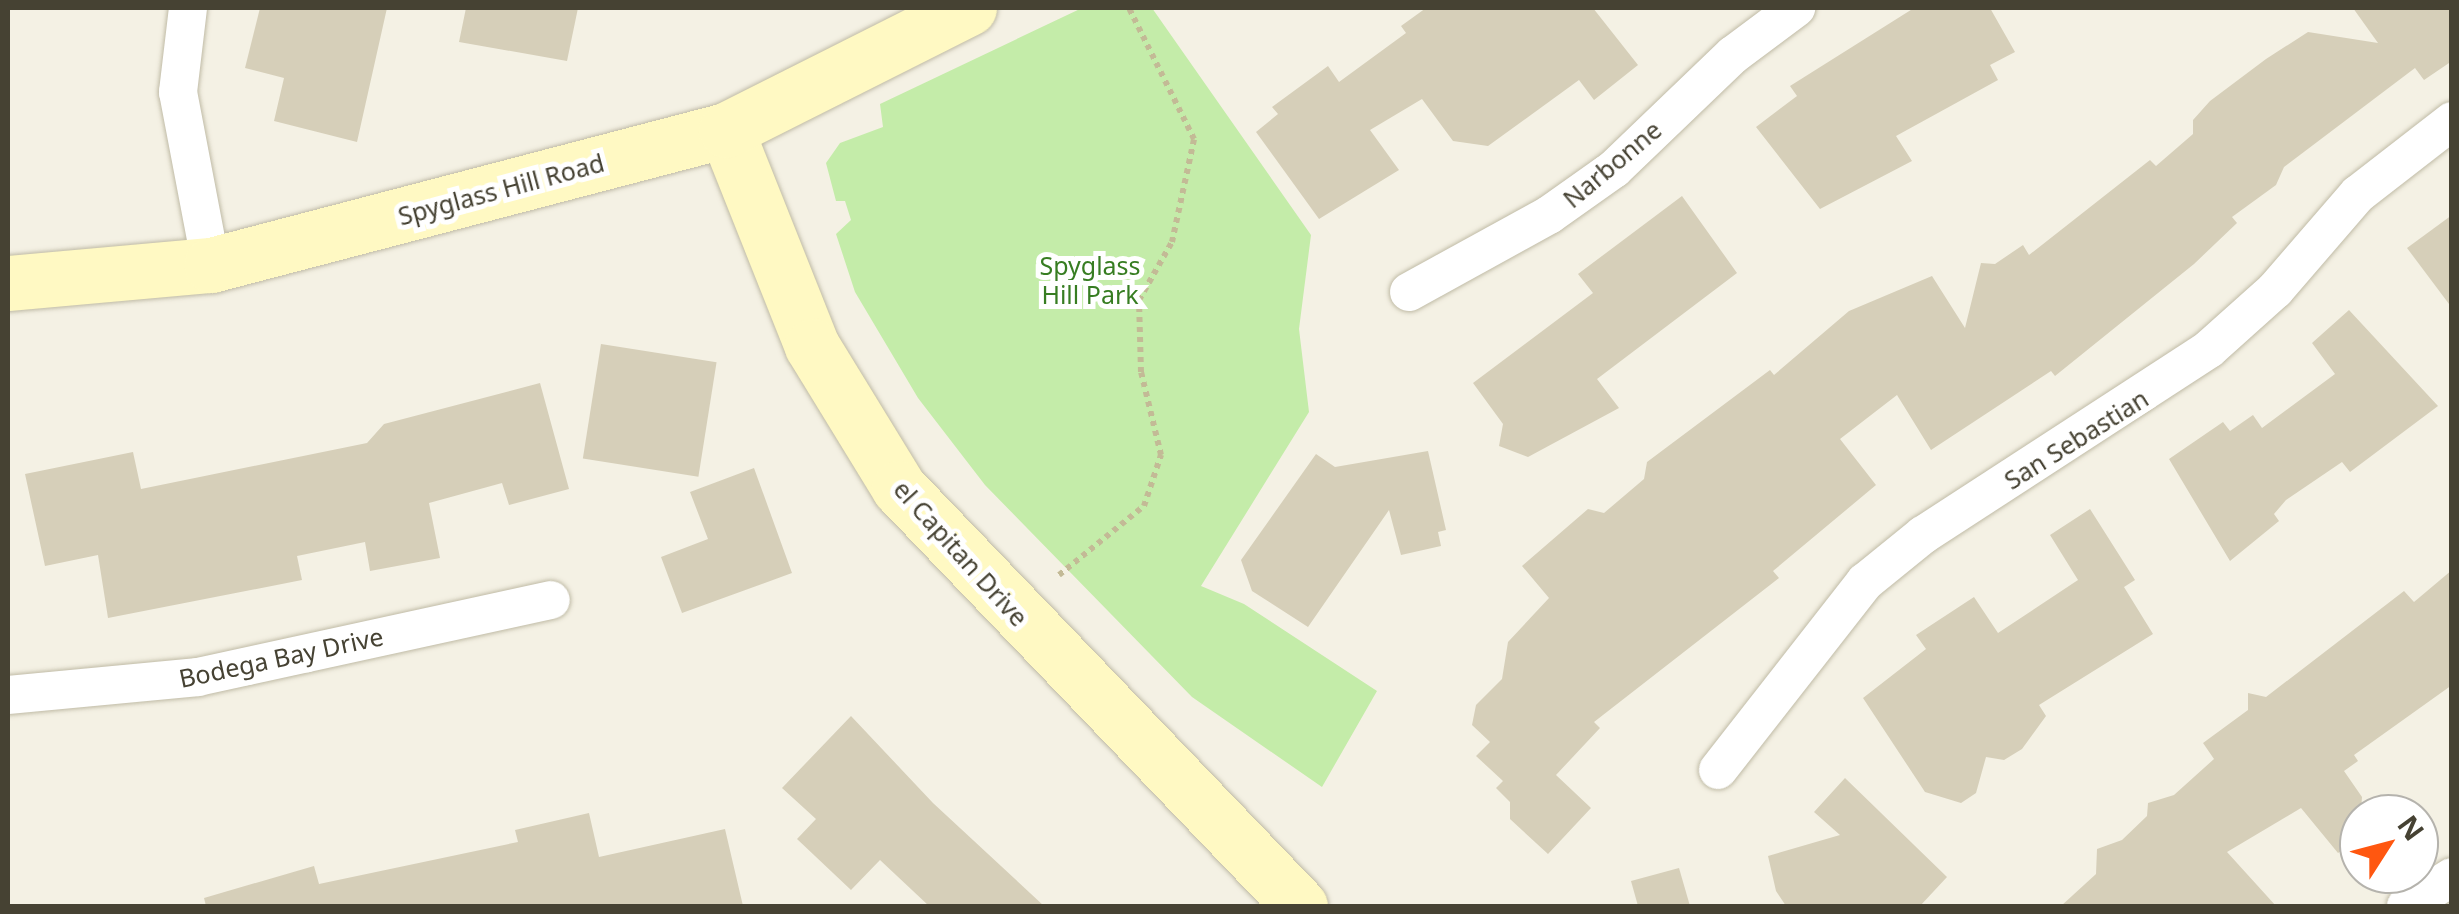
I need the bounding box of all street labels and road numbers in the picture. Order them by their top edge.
street label: Narbonne [1557,114,1667,214]
street label: Spyglass Hill Road [395,147,607,231]
street label: San Sebastian [1999,383,2153,495]
street label: el Capitan Drive [888,474,1034,632]
street label: Bodega Bay Drive [176,621,386,693]

